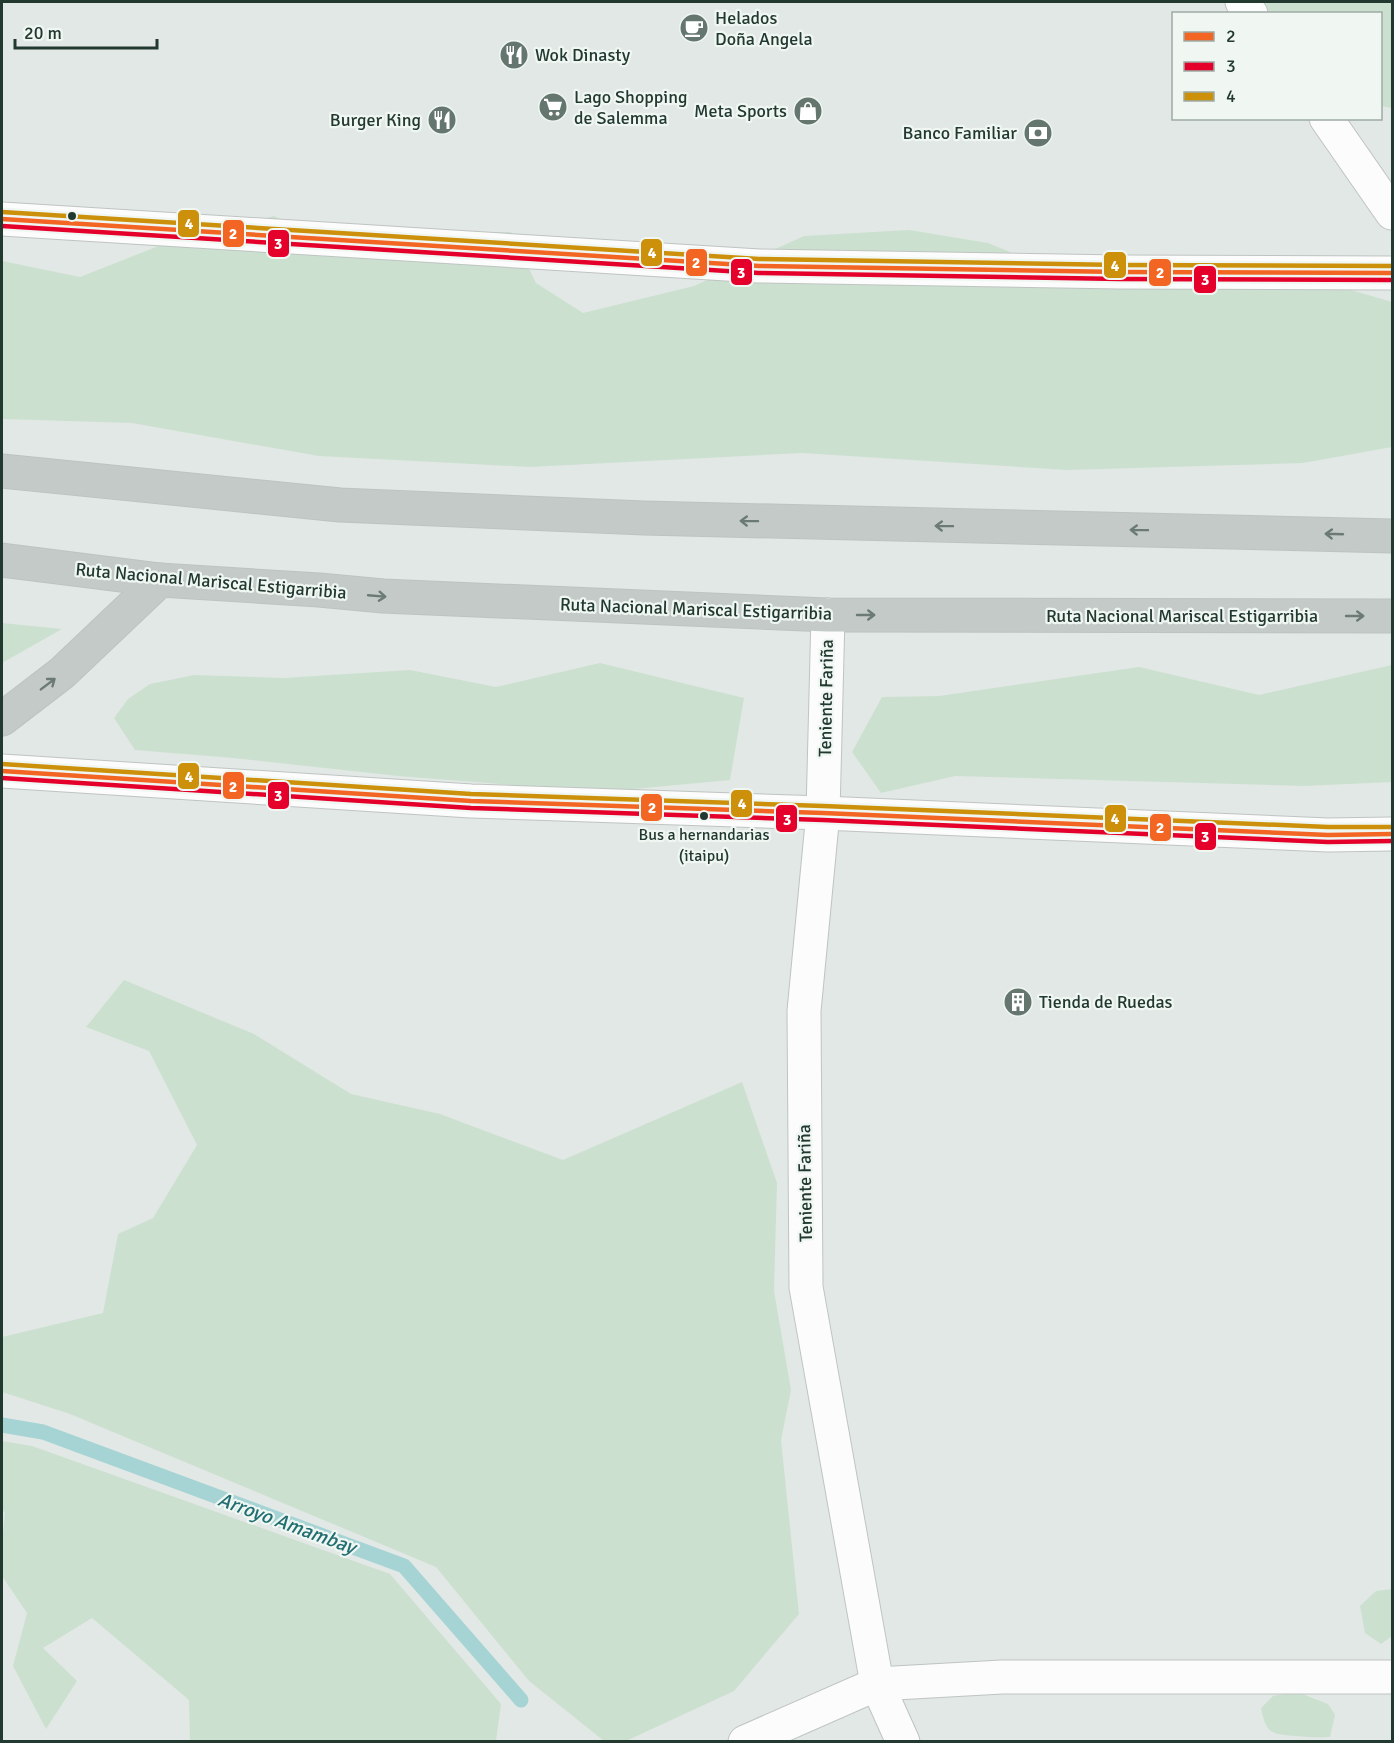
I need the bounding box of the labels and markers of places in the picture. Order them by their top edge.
place label: Helados Doña Angela [715,7,813,50]
cafe icon: Helados Doña Angela [678,12,710,44]
restaurant icon: Wok Dinasty [498,39,530,71]
place label: Wok Dinasty [535,44,631,66]
place label: Lago Shopping de Salemma [574,86,688,129]
supermarket icon: Lago Shopping de Salemma [537,91,569,123]
shop icon: Meta Sports [792,95,824,127]
place label: Meta Sports [694,100,787,122]
restaurant icon: Burger King [426,104,458,136]
place label: Burger King [330,109,421,131]
bank icon: Banco Familiar [1022,117,1054,149]
place label: Banco Familiar [903,122,1017,144]
unlabelled marker [66,210,78,222]
marker: Bus a hernandarias (itaipu) [698,810,710,822]
place label: Bus a hernandarias (itaipu) [639,825,769,866]
building icon: Tienda de Ruedas [1002,986,1034,1018]
place label: Tienda de Ruedas [1039,991,1173,1013]

